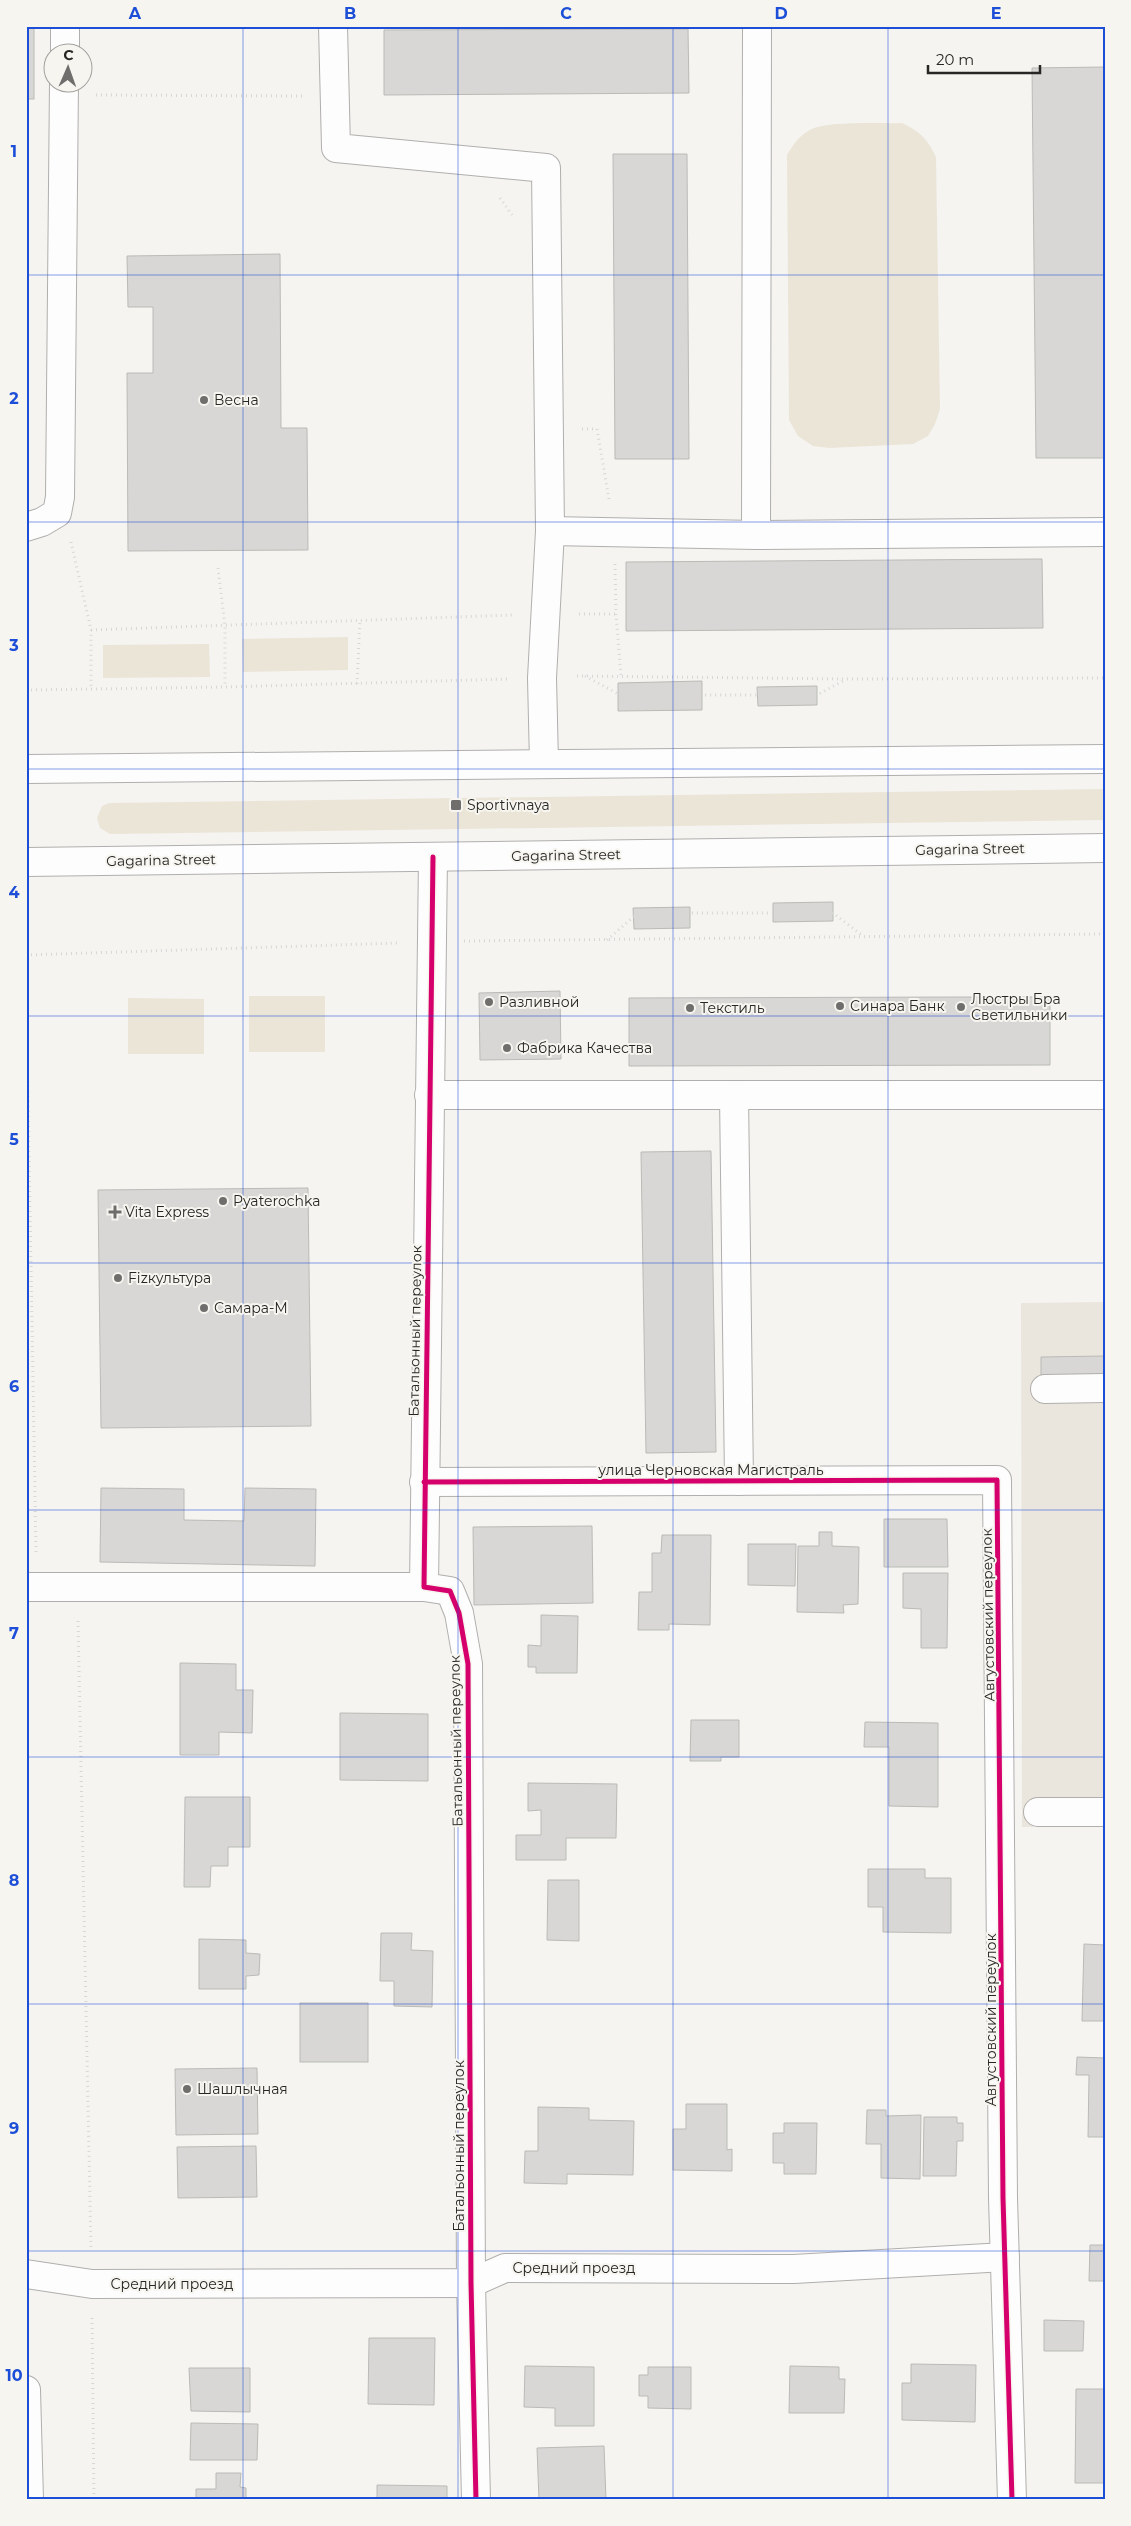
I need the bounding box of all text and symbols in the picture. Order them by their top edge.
text: A [128,4,142,23]
text: B [344,4,356,23]
text: C [560,4,572,23]
text: D [774,4,788,23]
text: E [991,4,1001,23]
north arrow [42,42,92,92]
scale bar [928,42,1041,74]
text: С [63,46,74,64]
text: 20 m [936,50,974,69]
text: 1 [11,142,17,161]
text: 2 [9,389,19,408]
place label: Весна [214,391,259,409]
marker: Весна [198,394,210,406]
text: 3 [8,636,19,655]
place label: Sportivnaya [467,796,550,814]
marker: Sportivnaya [449,798,463,812]
street label: Gagarina Street [915,839,1025,859]
street label: Gagarina Street [511,845,621,865]
street label: Gagarina Street [106,850,216,870]
text: 4 [8,883,20,902]
place label: Люстры Бра Светильники [971,990,1068,1024]
place label: Разливной [499,993,579,1011]
marker: Разливной [483,996,495,1008]
place label: Синара Банк [850,997,945,1015]
place label: Текстиль [700,999,765,1017]
marker: Синара Банк [834,1000,846,1012]
marker: Люстры Бра Светильники [955,1001,967,1013]
marker: Текстиль [684,1002,696,1014]
place label: Фабрика Качества [517,1039,652,1057]
marker: Фабрика Качества [501,1042,513,1054]
text: 5 [9,1130,19,1149]
place label: Pyaterochka [233,1192,320,1210]
marker: Pyaterochka [217,1195,229,1207]
place label: Vita Express [125,1203,209,1221]
marker: Vita Express [109,1206,121,1218]
street label: Батальонный переулок [405,1245,425,1417]
place label: Fizкультура [128,1269,211,1287]
marker: Fizкультура [112,1272,124,1284]
place label: Самара-М [214,1299,288,1317]
marker: Самара-М [198,1302,210,1314]
text: 6 [9,1377,19,1396]
street label: улица Черновская Магистраль [597,1461,824,1479]
street label: Августовский переулок [977,1528,999,1702]
text: 7 [9,1624,19,1643]
street label: Батальонный переулок [446,1655,466,1827]
text: 8 [9,1871,19,1890]
street label: Августовский переулок [982,1933,1000,2107]
street label: Батальонный переулок [450,2060,468,2232]
place label: Шашлычная [197,2080,288,2098]
marker: Шашлычная [181,2083,193,2095]
text: 9 [9,2119,19,2138]
street label: Средний проезд [513,2259,635,2277]
street label: Средний проезд [111,2275,233,2293]
text: 10 [5,2366,23,2385]

